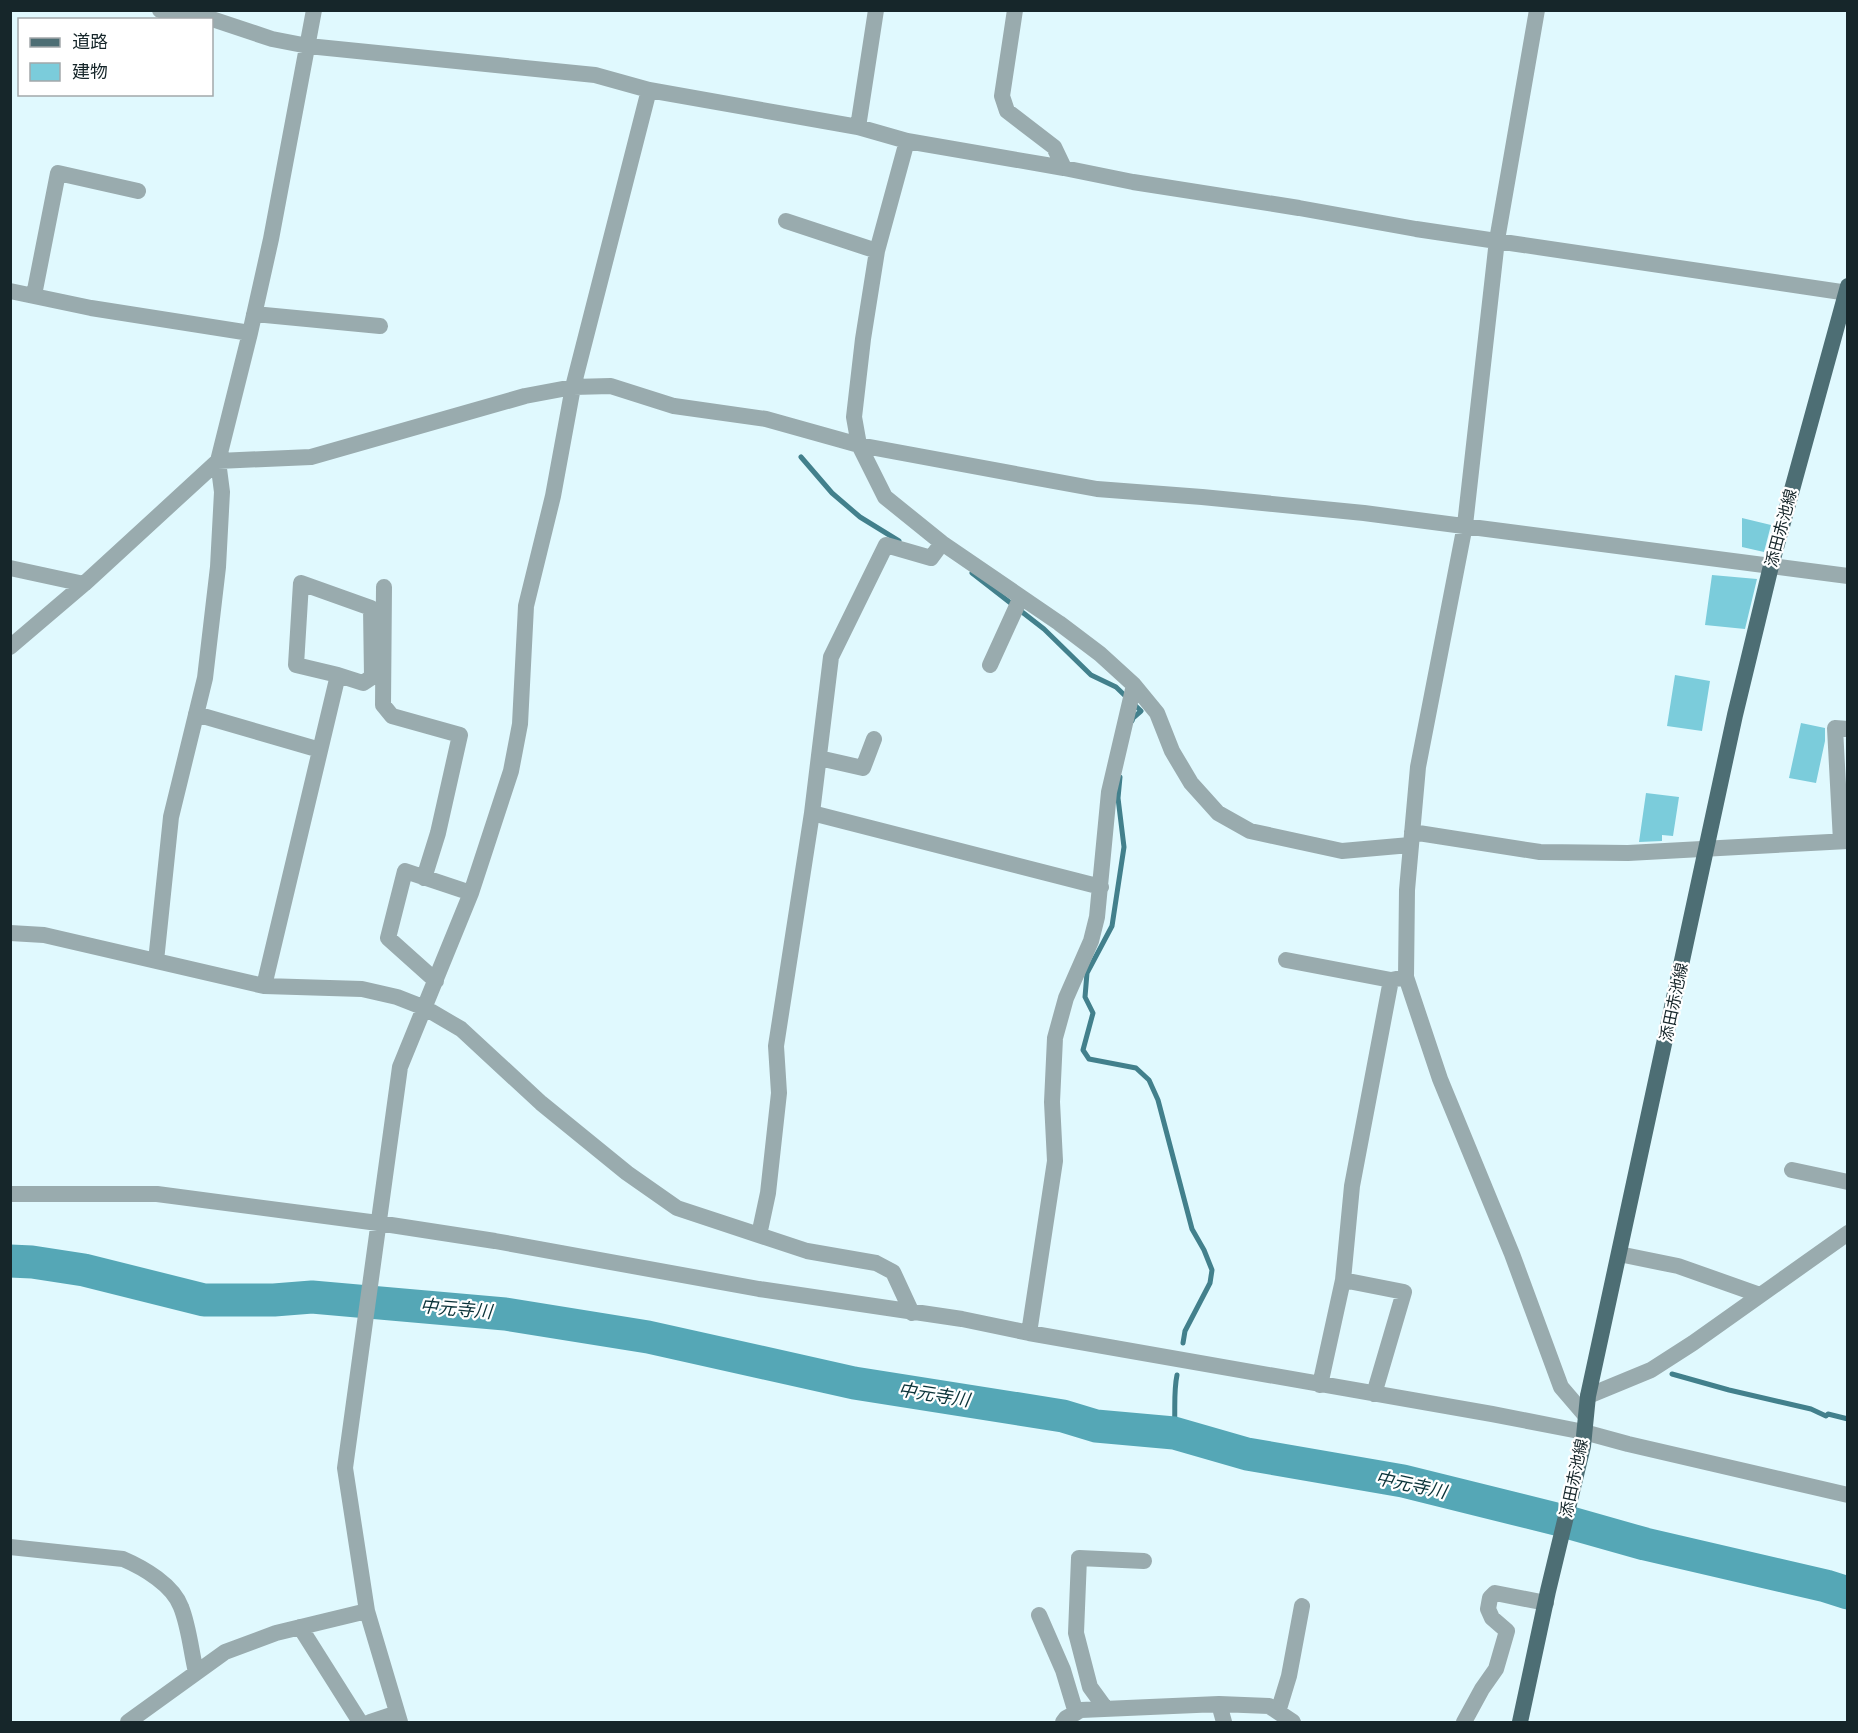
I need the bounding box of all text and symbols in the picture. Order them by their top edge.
legend [18,18,213,96]
text: 道路 [72,32,108,52]
text: 建物 [72,62,108,82]
street label: 添田赤池線 [1762,487,1800,569]
street label: 添田赤池線 [1657,961,1691,1043]
water label: 中元寺川 [419,1296,495,1322]
water label: 中元寺川 [897,1379,973,1411]
street label: 添田赤池線 [1557,1437,1591,1519]
water label: 中元寺川 [1374,1468,1450,1503]

